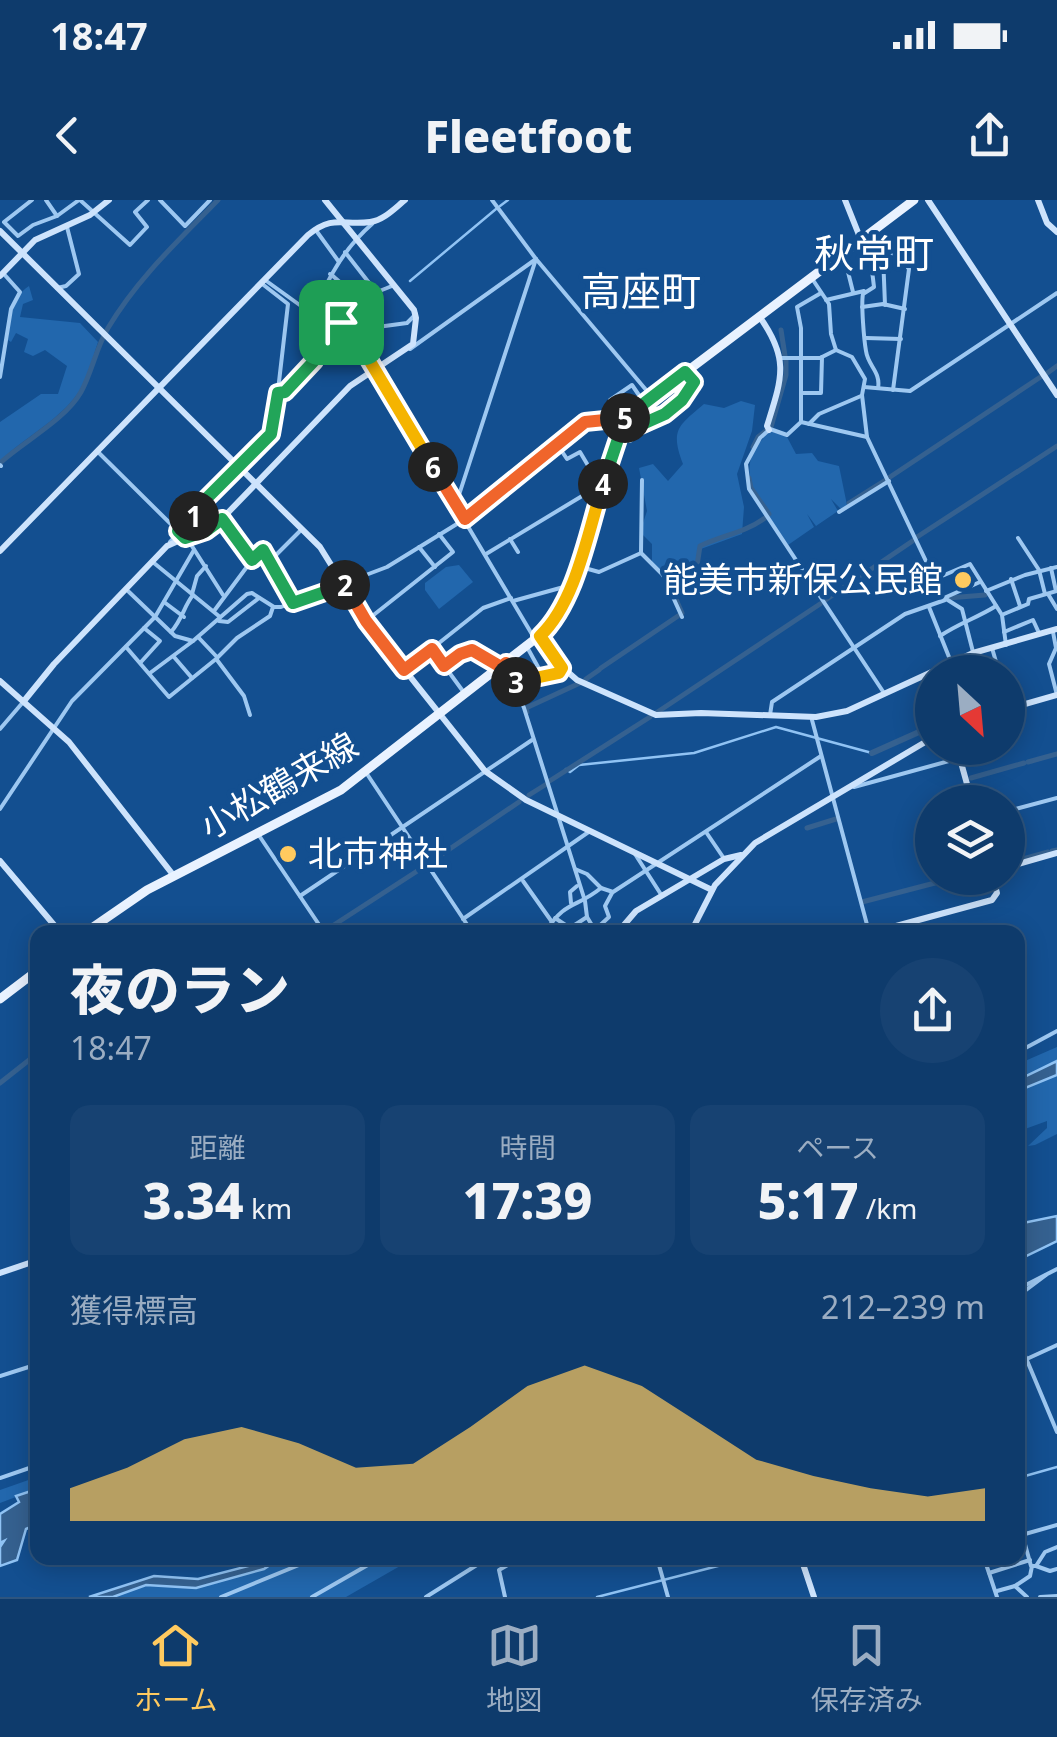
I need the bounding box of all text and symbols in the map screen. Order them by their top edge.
text: 18:47 [50,9,148,61]
text: Fleetfoot [425,105,632,166]
icon: back [40,108,95,163]
icon: share [962,108,1017,163]
district label: 秋常町 [814,225,934,280]
district label: 高座町 [581,263,701,318]
pin [299,280,384,365]
icon: arrive [314,295,369,350]
pin: 5 [600,393,650,443]
text: 5 [617,399,633,437]
pin: 6 [408,442,458,492]
text: 6 [425,448,441,486]
pin: 4 [578,459,628,509]
text: 4 [595,465,611,503]
pin: 1 [169,491,219,541]
text: 1 [186,497,202,535]
place label: 能美市新保公民館 [663,555,943,602]
pin: 2 [320,560,370,610]
text: 2 [337,566,353,604]
marker: 能美市新保公民館 [952,569,974,591]
north arrow [915,655,1025,765]
map controls [915,655,1025,895]
pin: 3 [491,657,541,707]
text: 3 [508,663,524,701]
street label: 小松鶴来線 [191,721,366,849]
button: layers [915,785,1025,895]
place label: 北市神社 [308,829,448,876]
marker: 北市神社 [277,843,299,865]
text: 夜のラン [70,951,290,1026]
button: share [880,958,985,1063]
text: 18:47 [70,1026,152,1069]
text: 距離 [189,1128,246,1166]
text: 時間 [499,1128,556,1166]
text: ペース [796,1128,879,1166]
text: 3.34 [143,1166,244,1234]
text: 17:39 [463,1166,592,1234]
text: 5:17 [758,1166,859,1234]
text: km [244,1189,292,1227]
text: /km [859,1189,917,1227]
text: 212–239 m [821,1285,985,1328]
text: 獲得標高 [70,1288,198,1331]
tab: ホーム [134,1618,217,1718]
tab: 地図 [486,1618,542,1718]
tab: 保存済み [811,1618,923,1718]

